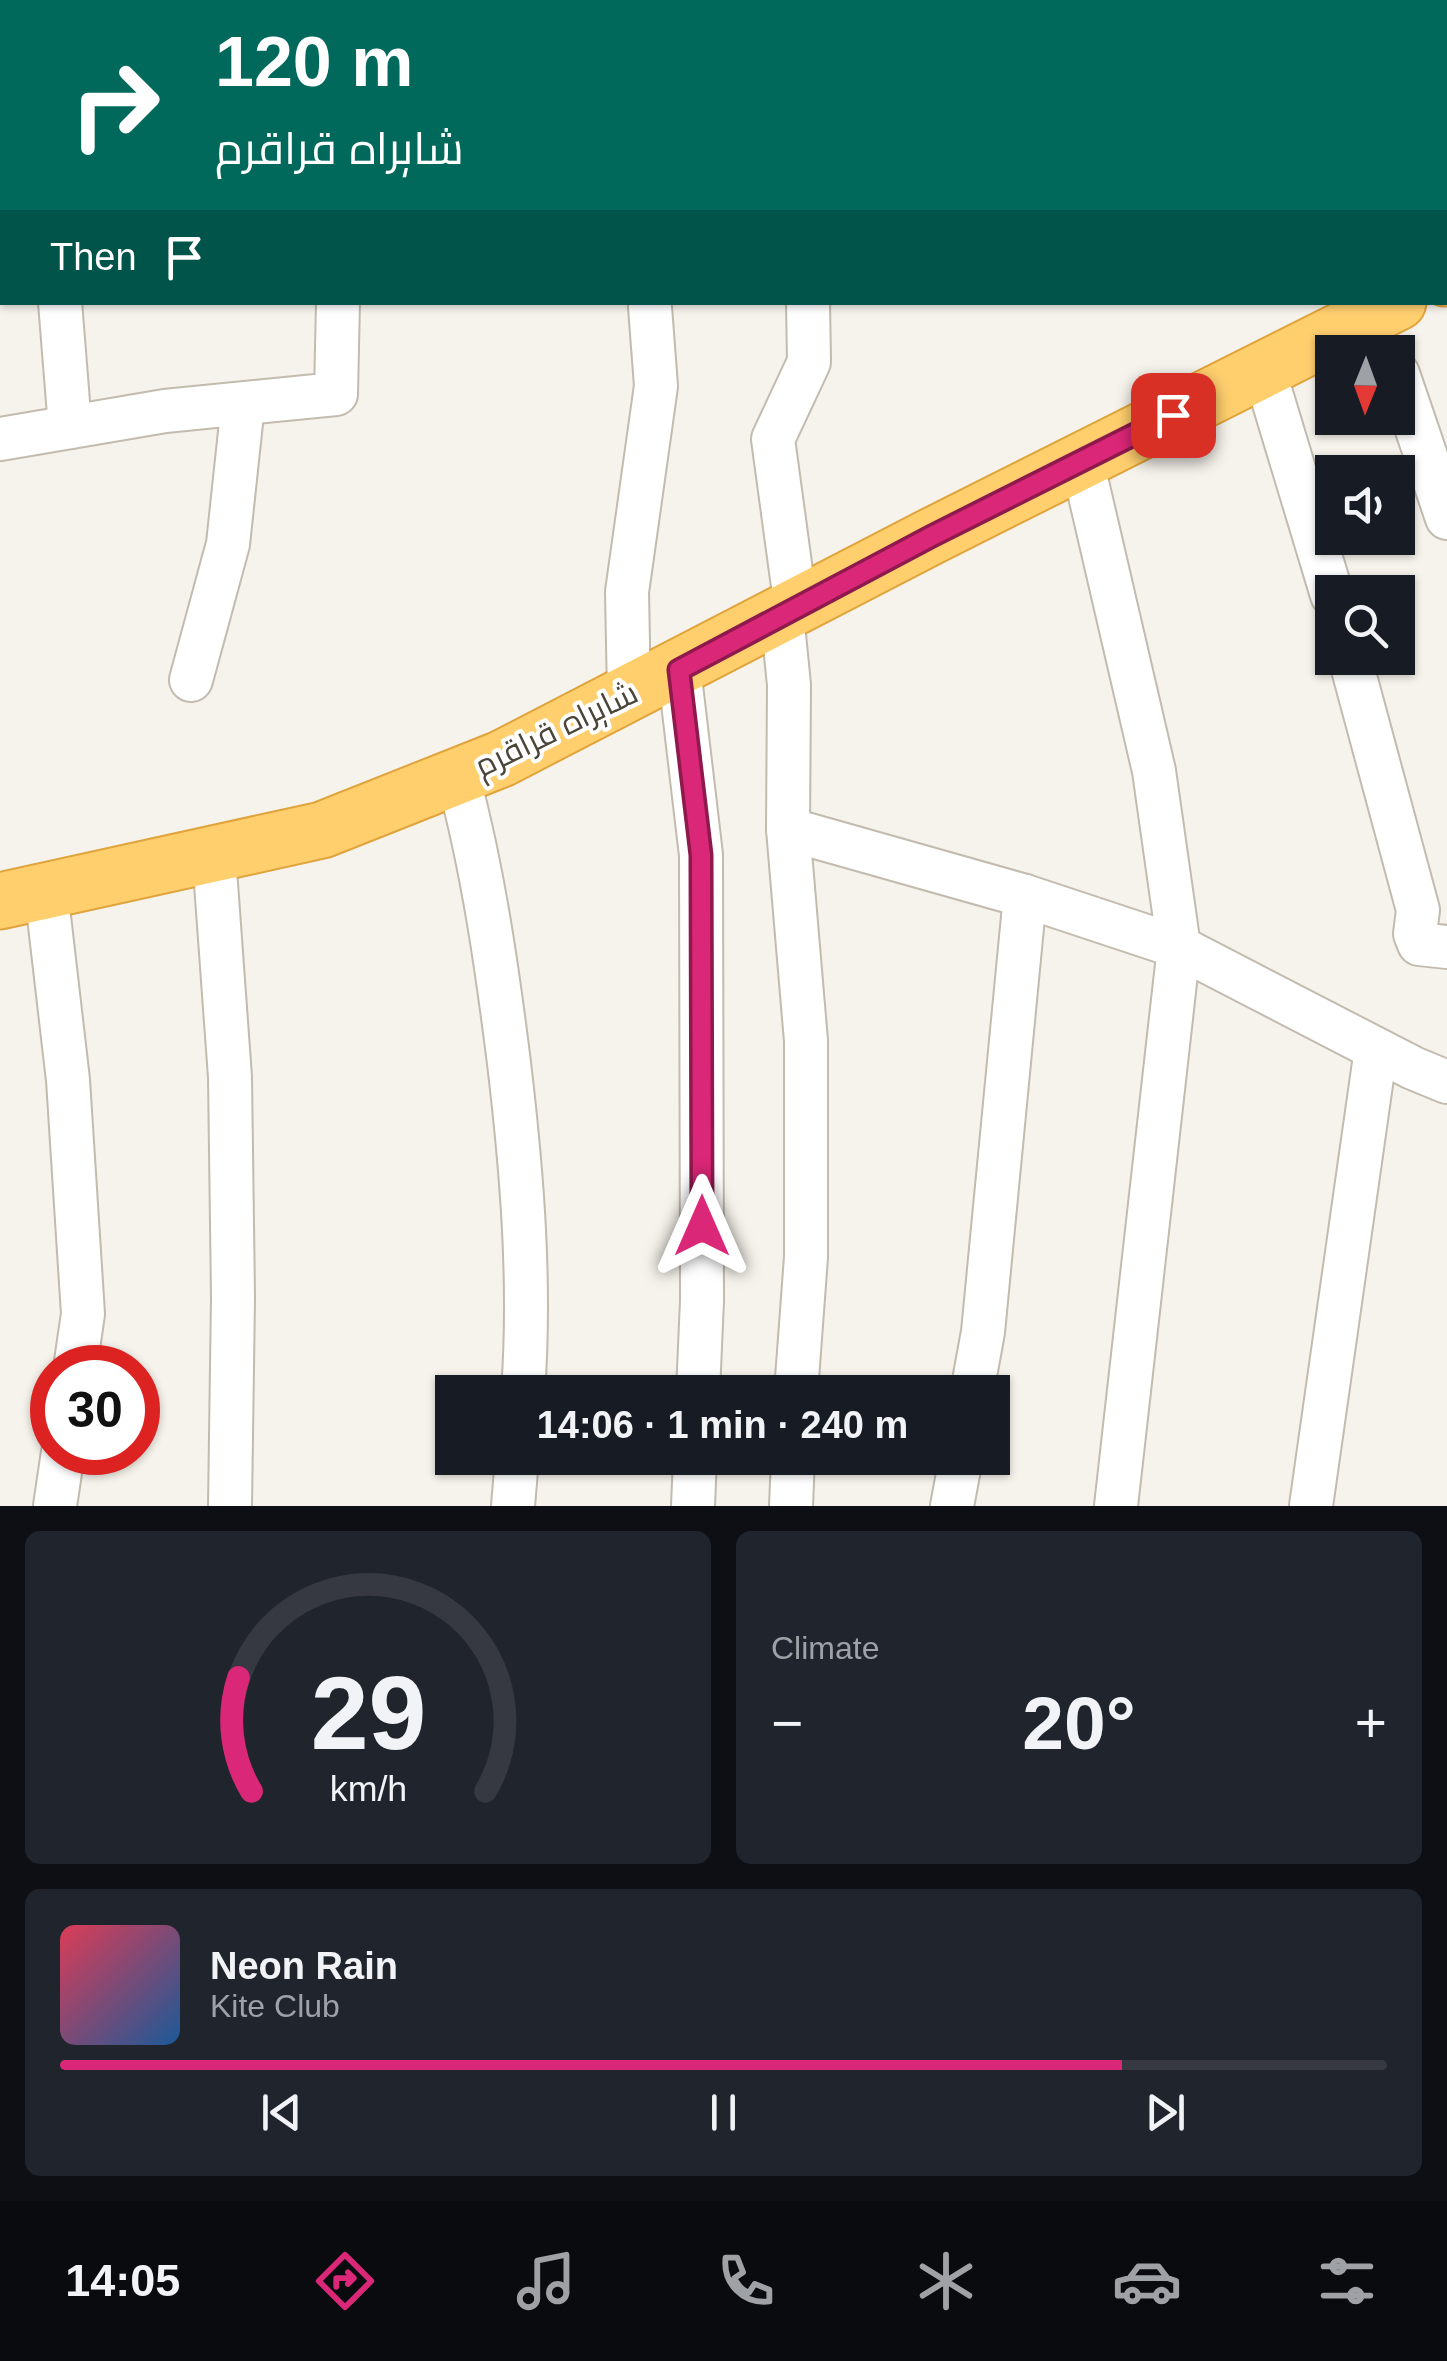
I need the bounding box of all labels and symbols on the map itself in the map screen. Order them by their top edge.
north arrow [1315,335,1415,435]
pin [1131,373,1216,458]
street label: شاہراہ قراقرم [469,674,645,788]
position arrow [650,1174,754,1278]
speed limit sign: 30 [30,1345,160,1475]

